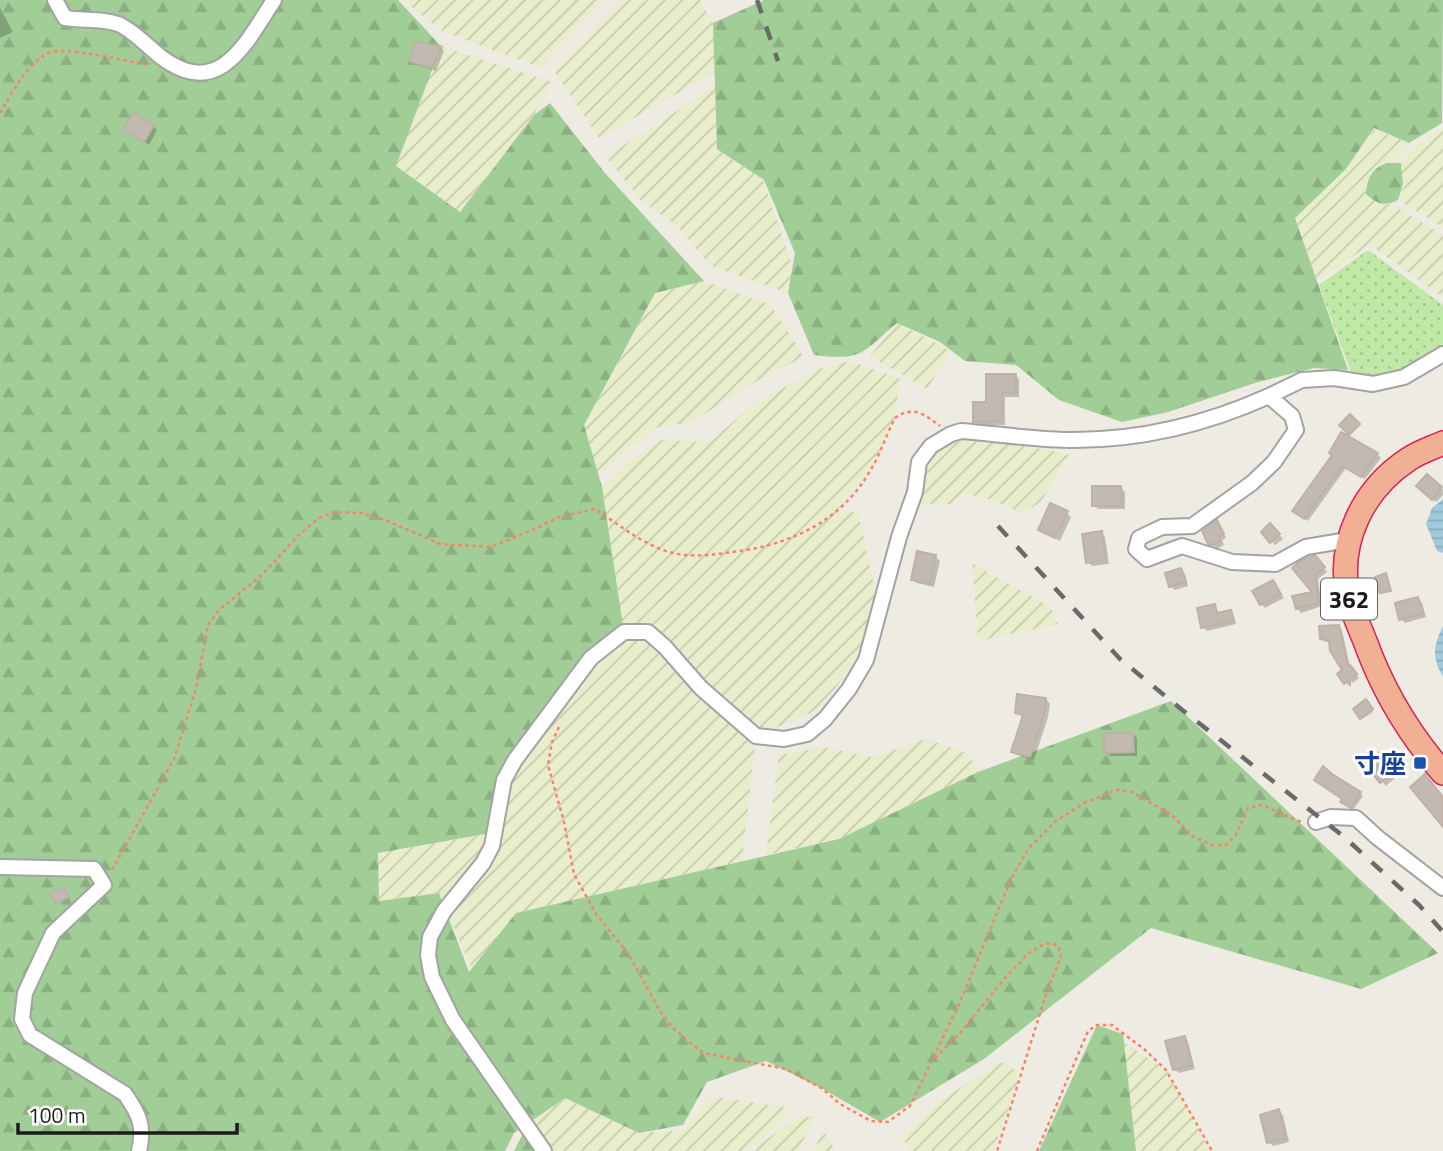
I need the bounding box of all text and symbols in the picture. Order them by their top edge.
road number: 362 [1321,578,1377,620]
place label: 寸座 [1354,744,1406,783]
marker: 寸座 [1412,755,1428,771]
scale bar [18,1092,236,1136]
text: 100 m [28,1099,85,1131]

